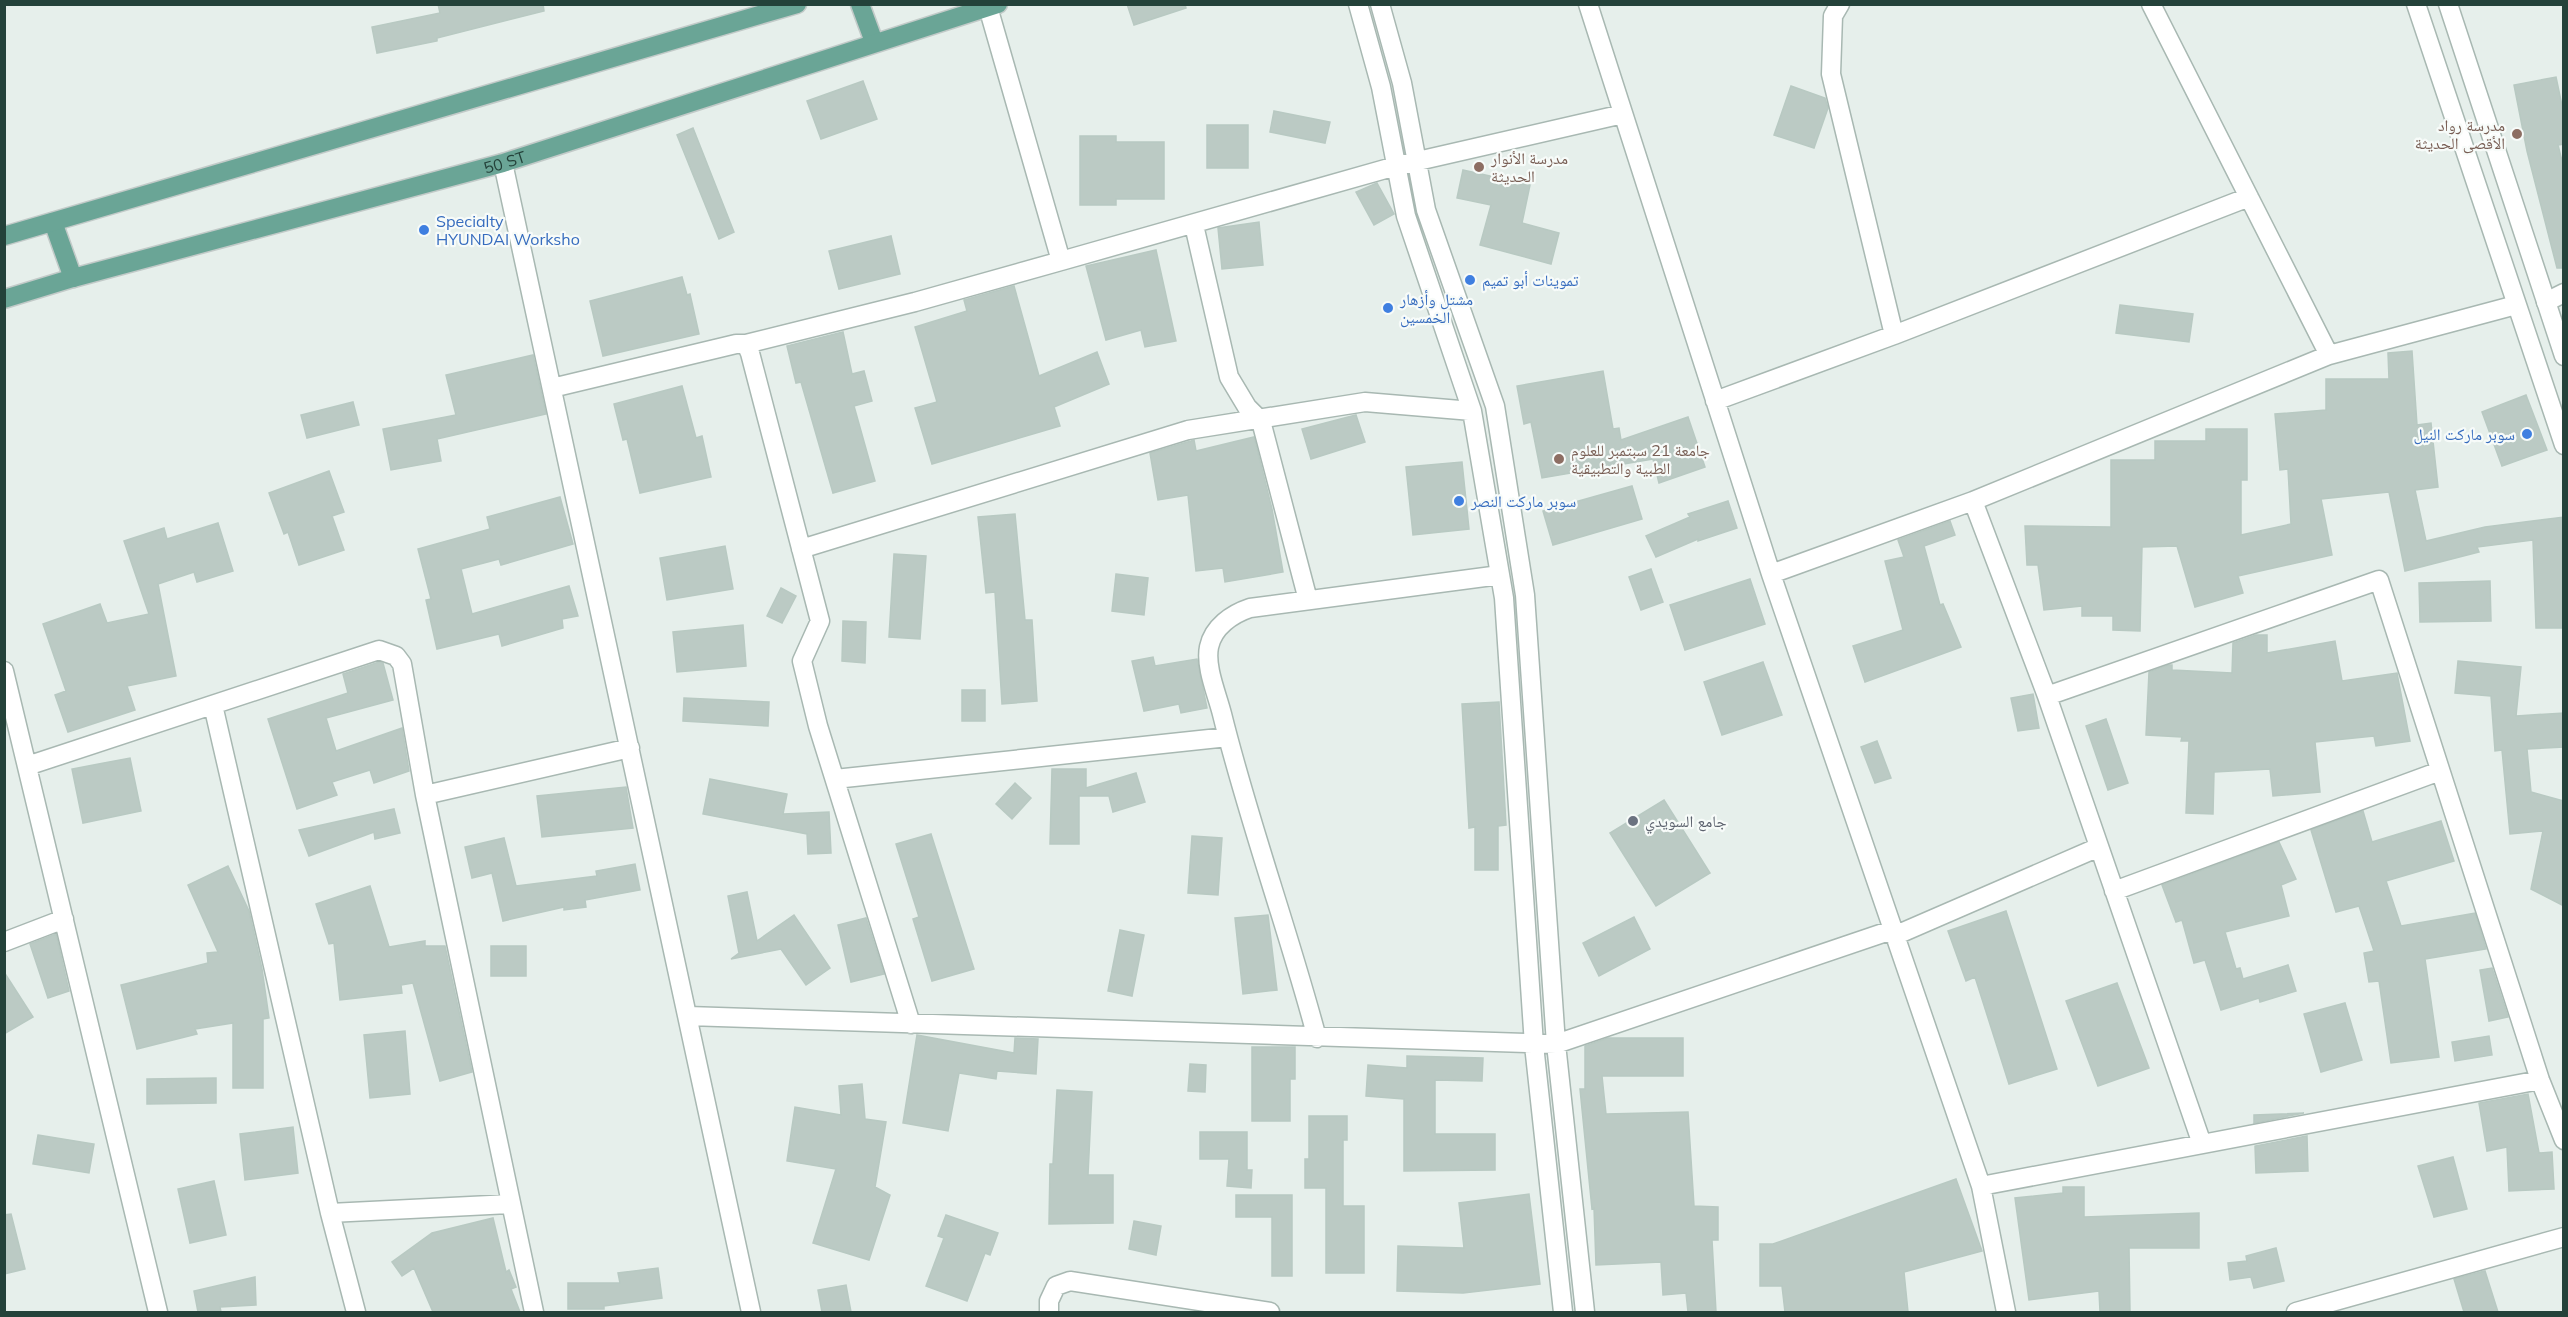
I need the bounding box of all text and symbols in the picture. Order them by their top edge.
place label: مدرسة رواد الأقصى الحديثة [2415,115,2505,154]
marker: مدرسة رواد الأقصى الحديثة [2510,127,2524,141]
street label: 50 ST [481,146,528,178]
place label: مدرسة الأنوار الحديثة [1490,148,1568,186]
marker: مدرسة الأنوار الحديثة [1472,160,1486,174]
place label: Specialty HYUNDAI Worksho [436,211,580,249]
marker: Specialty HYUNDAI Worksho [417,223,431,237]
place label: تموينات أبو تميم [1482,270,1579,291]
marker: تموينات أبو تميم [1463,273,1477,287]
place label: مشتل وأزهار الخمسين [1399,289,1473,328]
marker: مشتل وأزهار الخمسين [1381,301,1395,315]
place label: سوبر ماركت النيل [2413,424,2515,445]
marker: سوبر ماركت النيل [2520,427,2534,441]
place label: جامعة 21 سبتمبر للعلوم الطبية والتطبيقية [1571,440,1710,478]
marker: جامعة 21 سبتمبر للعلوم الطبية والتطبيقية [1552,452,1566,466]
place label: سوبر ماركت النصر [1470,491,1576,511]
marker: سوبر ماركت النصر [1452,494,1466,508]
place label: جامع السويدي [1645,811,1727,834]
marker: جامع السويدي [1626,814,1640,828]

